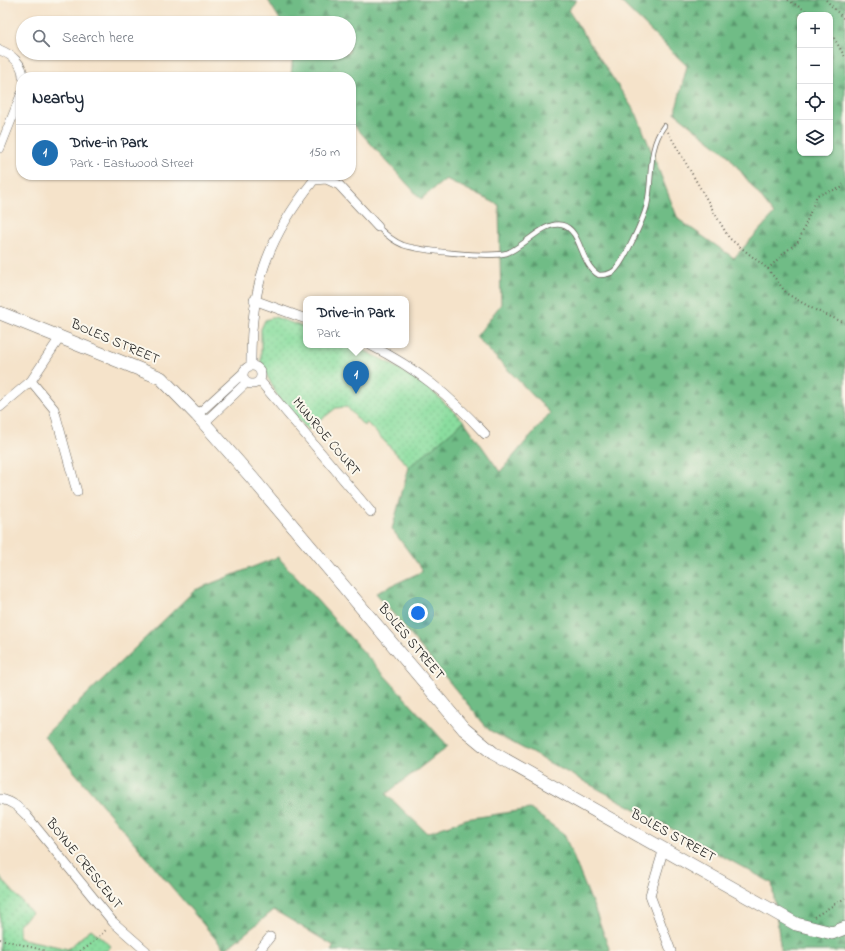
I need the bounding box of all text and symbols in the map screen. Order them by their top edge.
map controls [797,12,833,156]
button: + [797,12,833,48]
search box [16,16,356,60]
icon: search [30,27,52,49]
text: Search here [62,27,134,49]
button: − [797,48,833,84]
button: locate [797,84,833,120]
text: Nearby [32,86,84,111]
button: layers [797,120,833,156]
text: Drive-in Park [70,132,148,154]
text: 1 [43,143,47,162]
text: 150 m [309,143,340,162]
text: Park · Eastwood Street [70,154,194,173]
popup [303,296,409,348]
text: Drive-in Park [317,302,395,324]
street label: BOLES STREET [66,313,163,370]
text: Park [317,324,341,343]
pin: 1 [343,361,369,394]
street label: MUNROE COURT [287,393,365,481]
street label: BOLES STREET [372,598,449,685]
your location [408,603,428,623]
street label: BOLES STREET [626,803,719,868]
street label: BOYNE CRESCENT [40,813,127,914]

